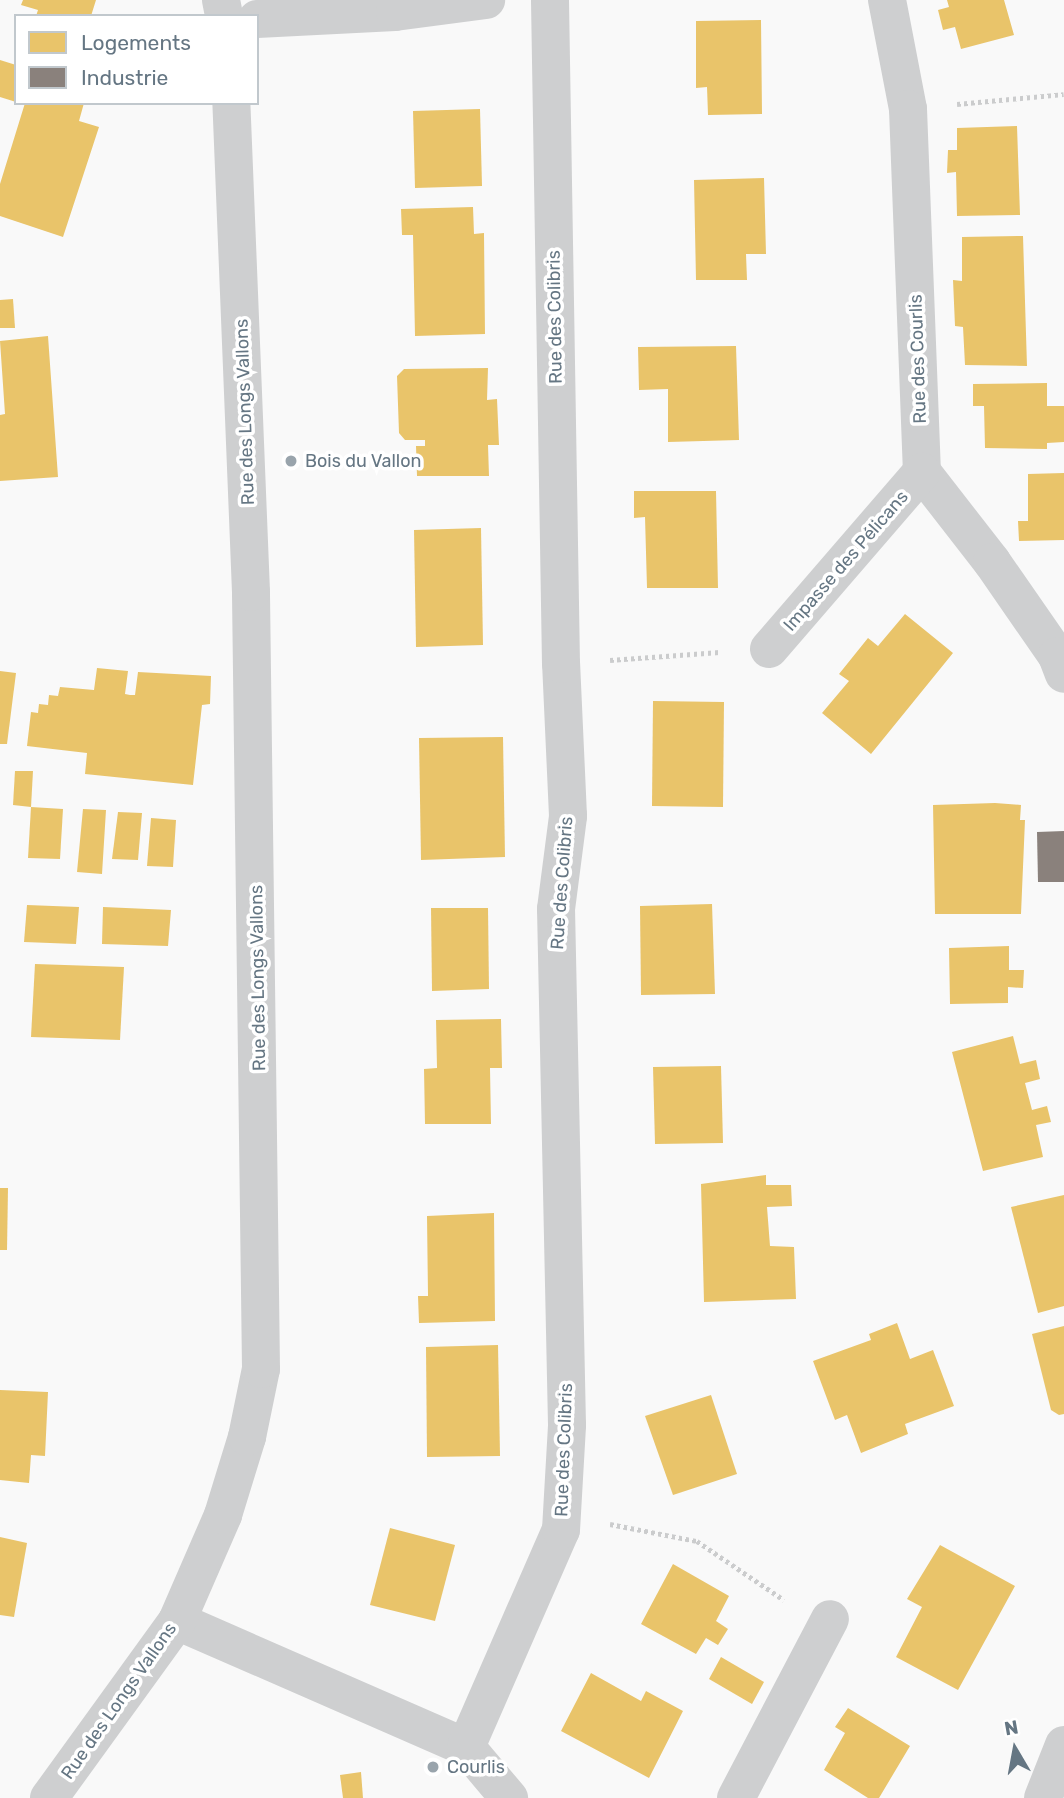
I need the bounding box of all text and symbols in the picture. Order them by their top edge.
legend [14,14,259,105]
text: Logements [81,30,191,55]
text: Industrie [81,65,168,90]
street label: Rue des Colibris [543,250,567,384]
street label: Rue des Courlis [905,294,931,424]
street label: Rue des Longs Vallons [231,318,259,506]
place label: Bois du Vallon [305,450,422,472]
marker: Bois du Vallon [283,453,299,469]
street label: Impasse des Pélicans [779,486,913,636]
street label: Rue des Colibris [547,816,577,950]
street label: Rue des Longs Vallons [246,884,270,1072]
street label: Rue des Colibris [551,1383,577,1517]
street label: Rue des Longs Vallons [57,1618,181,1784]
north arrow [980,1714,1050,1784]
text: N [1003,1715,1020,1740]
place label: Courlis [447,1756,505,1778]
marker: Courlis [425,1759,441,1775]

